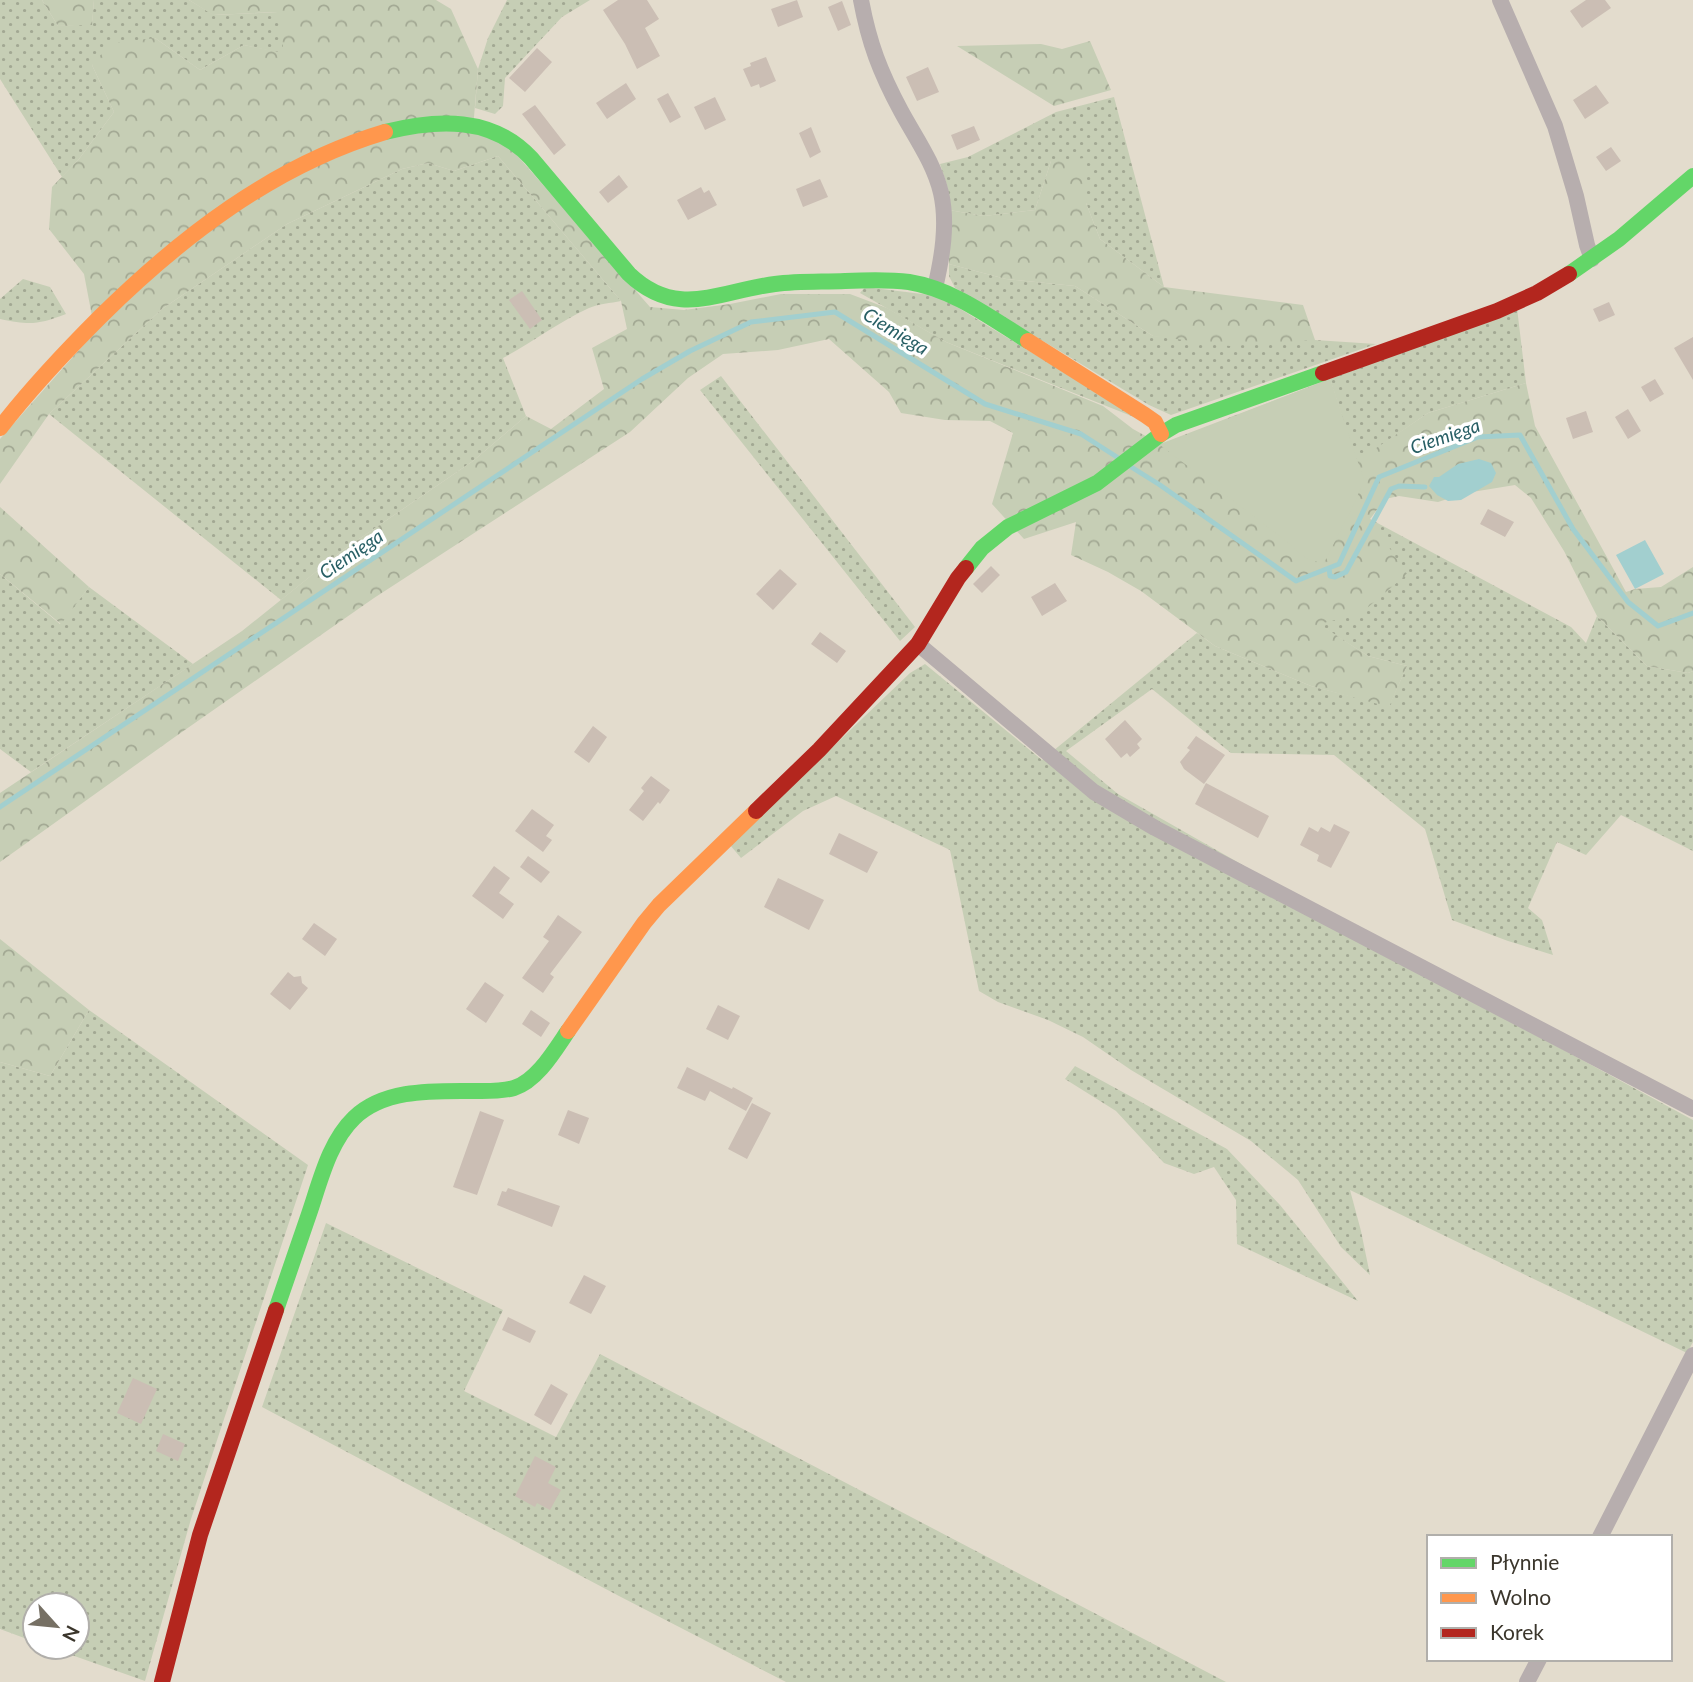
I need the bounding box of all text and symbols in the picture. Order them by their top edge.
water label: Ciemięga [859,302,933,359]
water label: Ciemięga [1407,413,1483,458]
water label: Ciemięga [314,524,387,583]
legend [1427,1535,1672,1661]
text: Płynnie [1490,1549,1559,1574]
text: Wolno [1490,1584,1551,1609]
north arrow [21,1591,91,1661]
text: Korek [1490,1619,1544,1644]
text: N [58,1622,85,1646]

